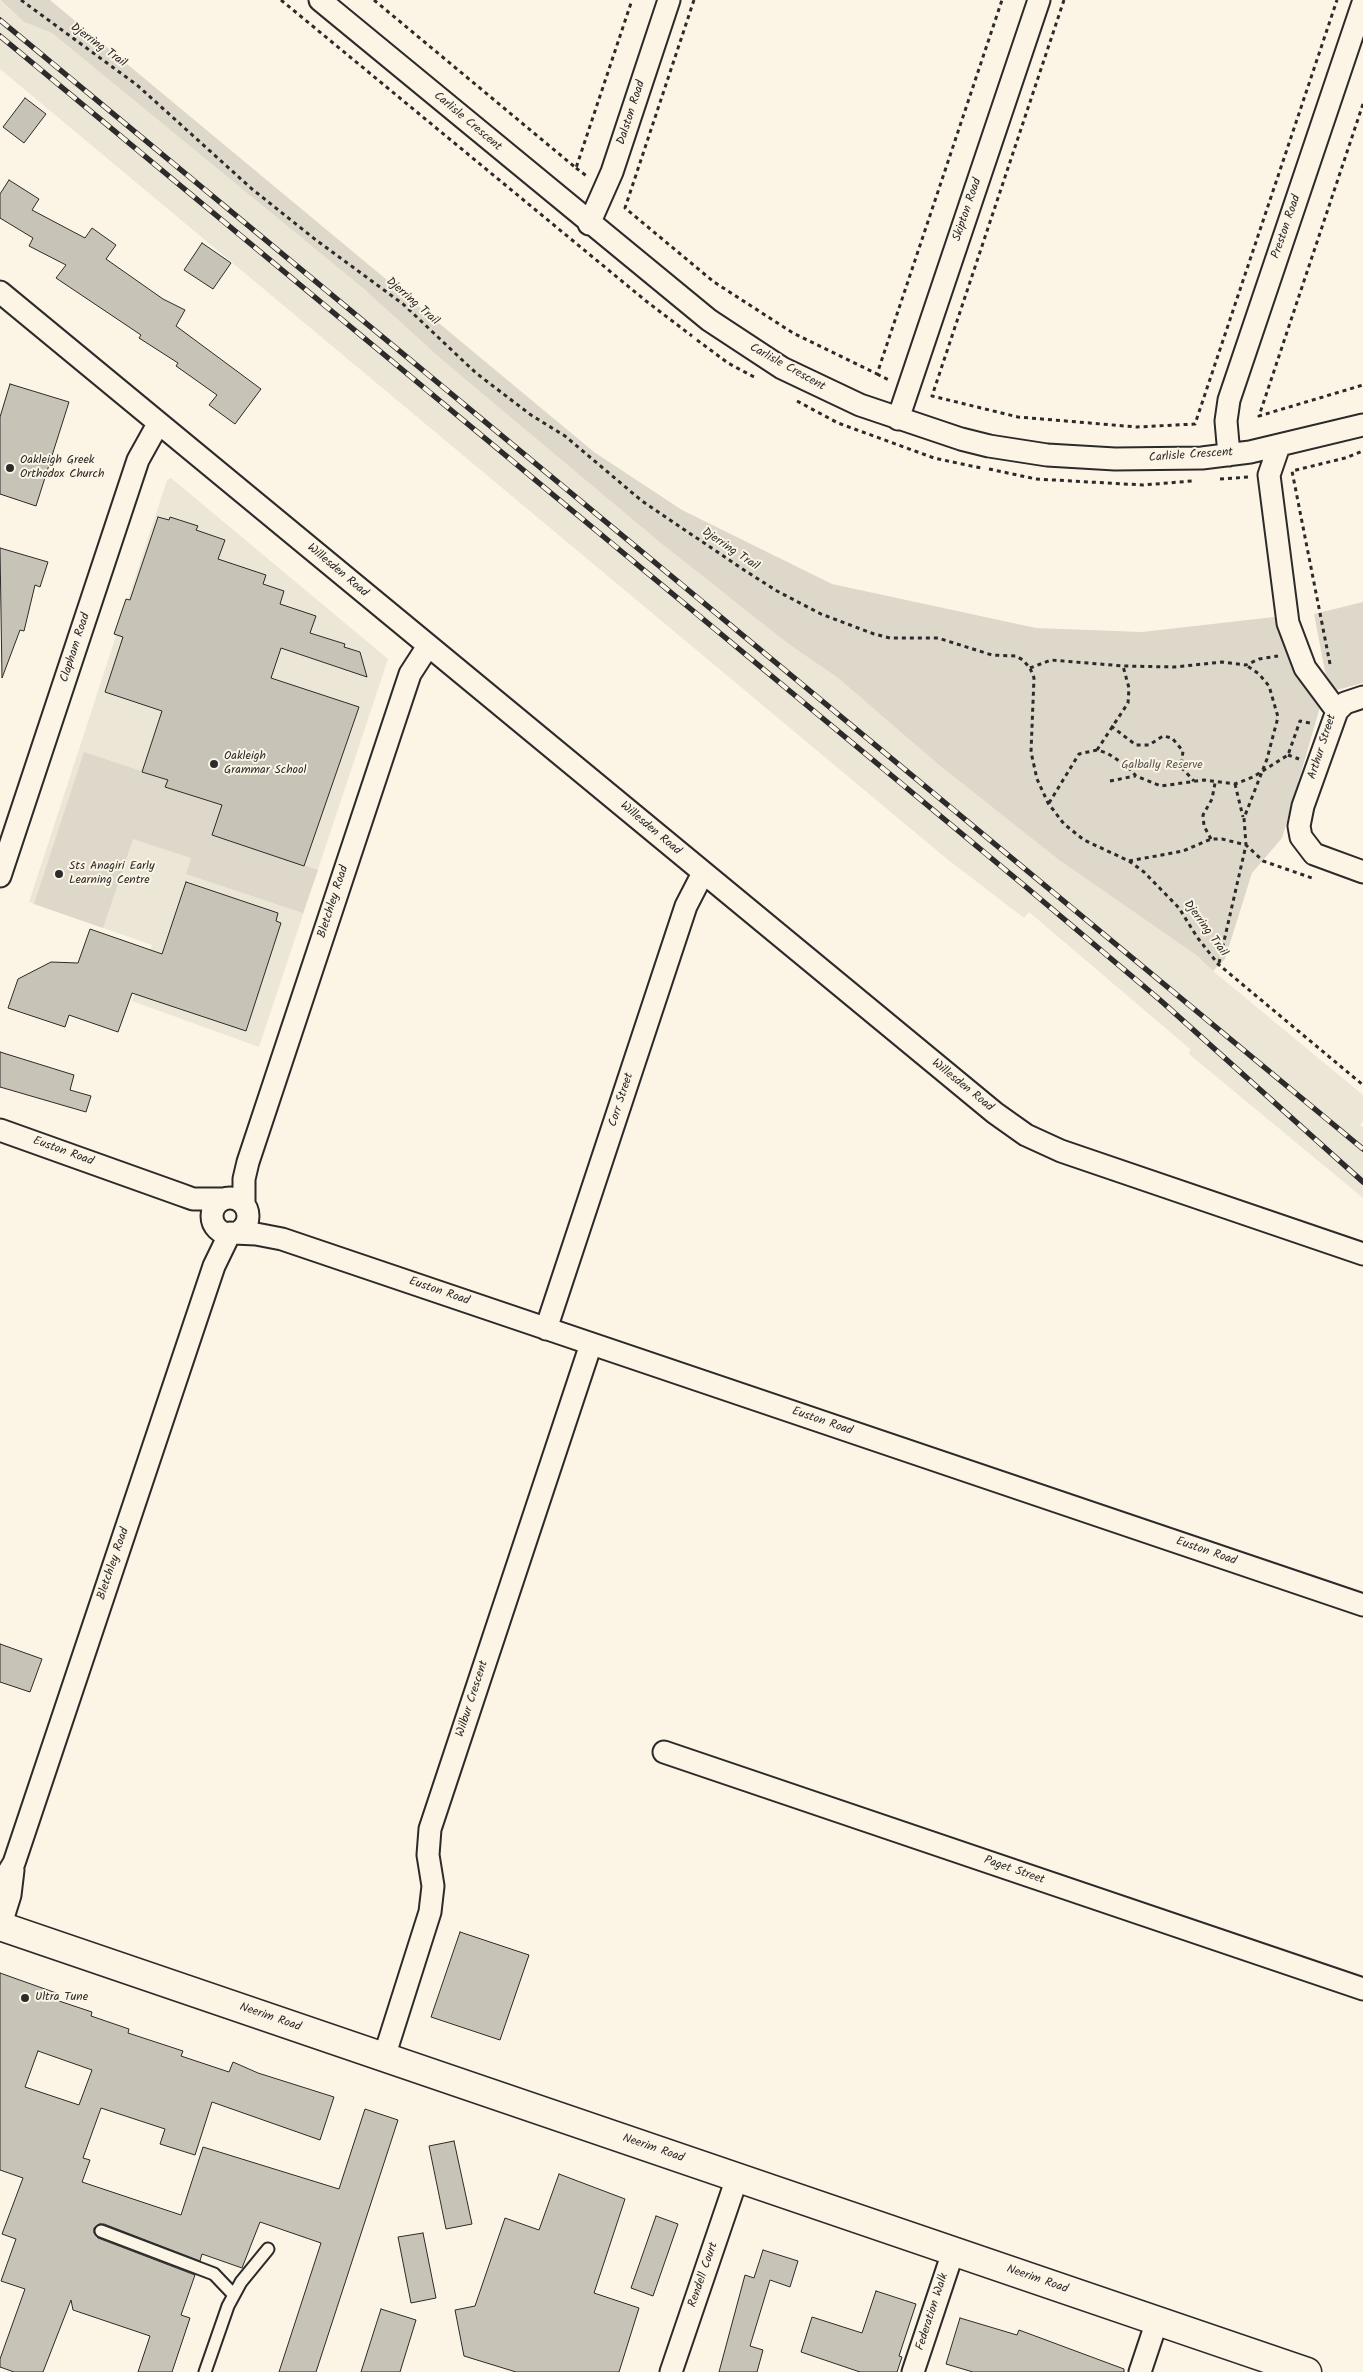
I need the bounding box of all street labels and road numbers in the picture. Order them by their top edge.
street label: Djerring Trail [67,21,129,71]
street label: Dalston Road [615,79,649,147]
street label: Carlisle Crescent [430,89,504,155]
street label: Skipton Road [950,176,986,244]
street label: Preston Road [1269,193,1305,261]
street label: Djerring Trail [382,275,442,329]
street label: Carlisle Crescent [747,341,827,395]
street label: Carlisle Crescent [1148,446,1234,466]
street label: Djerring Trail [699,526,761,574]
street label: Willesden Road [304,541,370,601]
street label: Clapham Road [58,612,94,684]
street label: Arthur Street [1306,713,1340,781]
street label: Willesden Road [617,799,683,859]
street label: Bletchley Road [316,864,352,940]
street label: Djerring Trail [1180,898,1230,960]
street label: Willesden Road [928,1057,996,1115]
street label: Corr Street [607,1071,637,1129]
street label: Euston Road [31,1134,95,1170]
street label: Euston Road [407,1275,471,1309]
street label: Euston Road [790,1405,854,1439]
street label: Bletchley Road [95,1526,133,1602]
street label: Euston Road [1174,1535,1238,1569]
street label: Wilbur Crescent [454,1659,492,1739]
street label: Paget Street [982,1854,1046,1888]
street label: Neerim Road [237,2001,303,2035]
street label: Neerim Road [620,2132,686,2166]
street label: Rendell Court [686,2241,722,2309]
street label: Neerim Road [1004,2263,1070,2297]
street label: Federation Walk [914,2272,952,2352]

